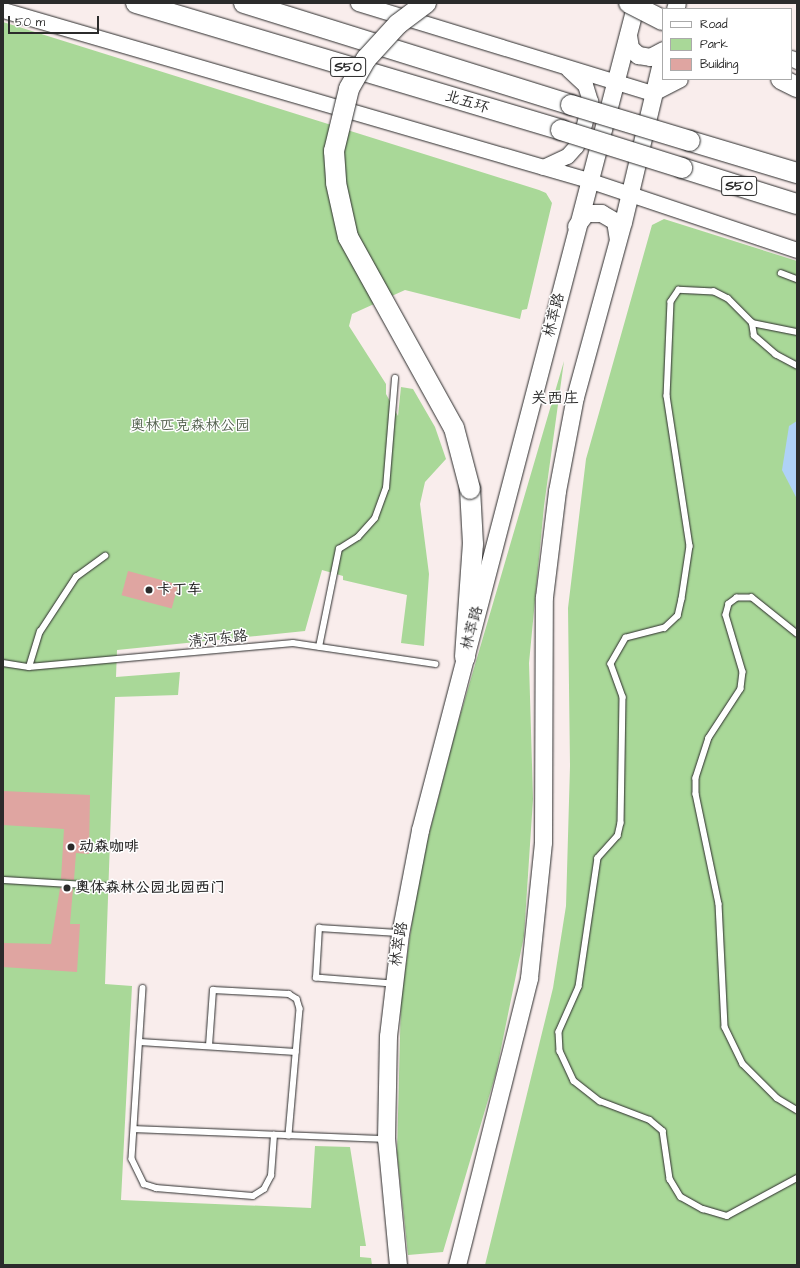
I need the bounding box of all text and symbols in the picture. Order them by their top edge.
scale bar [10,8,101,34]
legend [662,8,792,80]
text: 50 m [15,14,45,31]
text: Road [700,16,728,33]
text: Park [700,36,728,53]
road number: S50 [330,55,366,79]
text: Building [700,56,738,73]
street label: 北五环 [443,87,491,117]
road number: S50 [721,174,757,198]
street label: 林萃路 [540,291,568,339]
district label: 关西庄 [531,388,579,408]
park label: 奥林匹克森林公园 [130,417,250,435]
place label: 卡丁车 [157,581,202,599]
marker: 卡丁车 [144,585,154,595]
street label: 林萃路 [457,604,487,652]
street label: 清河东路 [187,627,249,651]
place label: 动森咖啡 [79,838,139,856]
marker: 动森咖啡 [66,842,76,852]
place label: 奥体森林公园北园西门 [75,879,225,897]
marker: 奥体森林公园北园西门 [62,883,72,893]
street label: 林萃路 [387,920,411,968]

